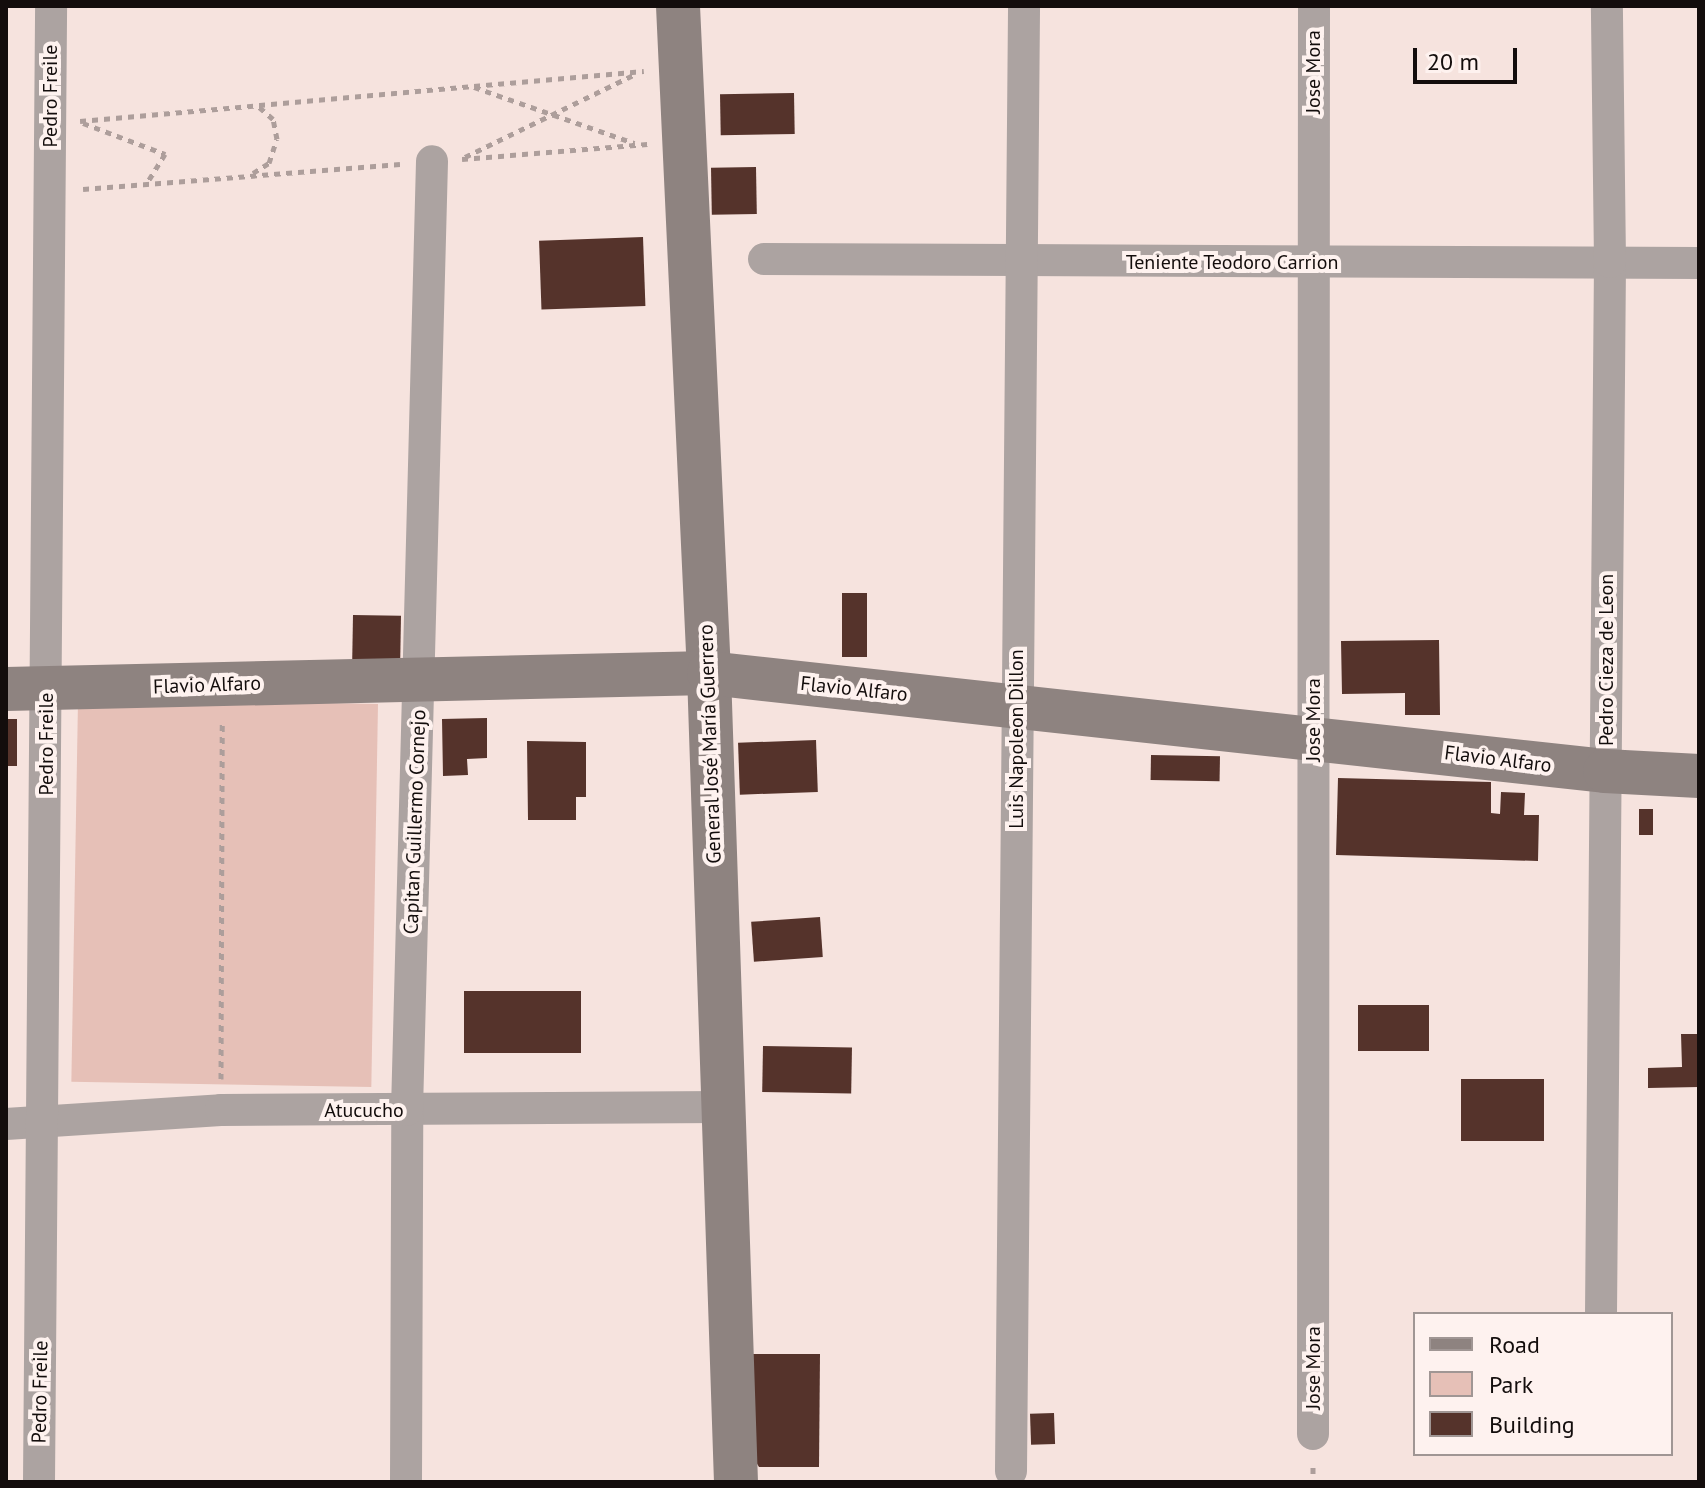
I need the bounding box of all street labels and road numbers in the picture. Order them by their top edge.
street label: Jose Mora [1301,30,1325,114]
street label: Pedro Freile [38,45,62,147]
street label: Teniente Teodoro Carrion [1125,250,1339,274]
street label: Pedro Cieza de Leon [1594,574,1618,746]
street label: General José María Guerrero [694,624,726,864]
street label: Luis Napoleon Dillon [1004,649,1028,829]
street label: Flavio Alfaro [152,671,262,699]
street label: Flavio Alfaro [799,671,909,707]
street label: Jose Mora [1301,678,1325,762]
street label: Pedro Freile [34,693,58,795]
street label: Capitan Guillermo Cornejo [399,709,431,935]
street label: Flavio Alfaro [1443,740,1553,778]
street label: Atucucho [324,1098,404,1122]
street label: Jose Mora [1301,1326,1325,1410]
street label: Pedro Freile [27,1340,53,1444]

